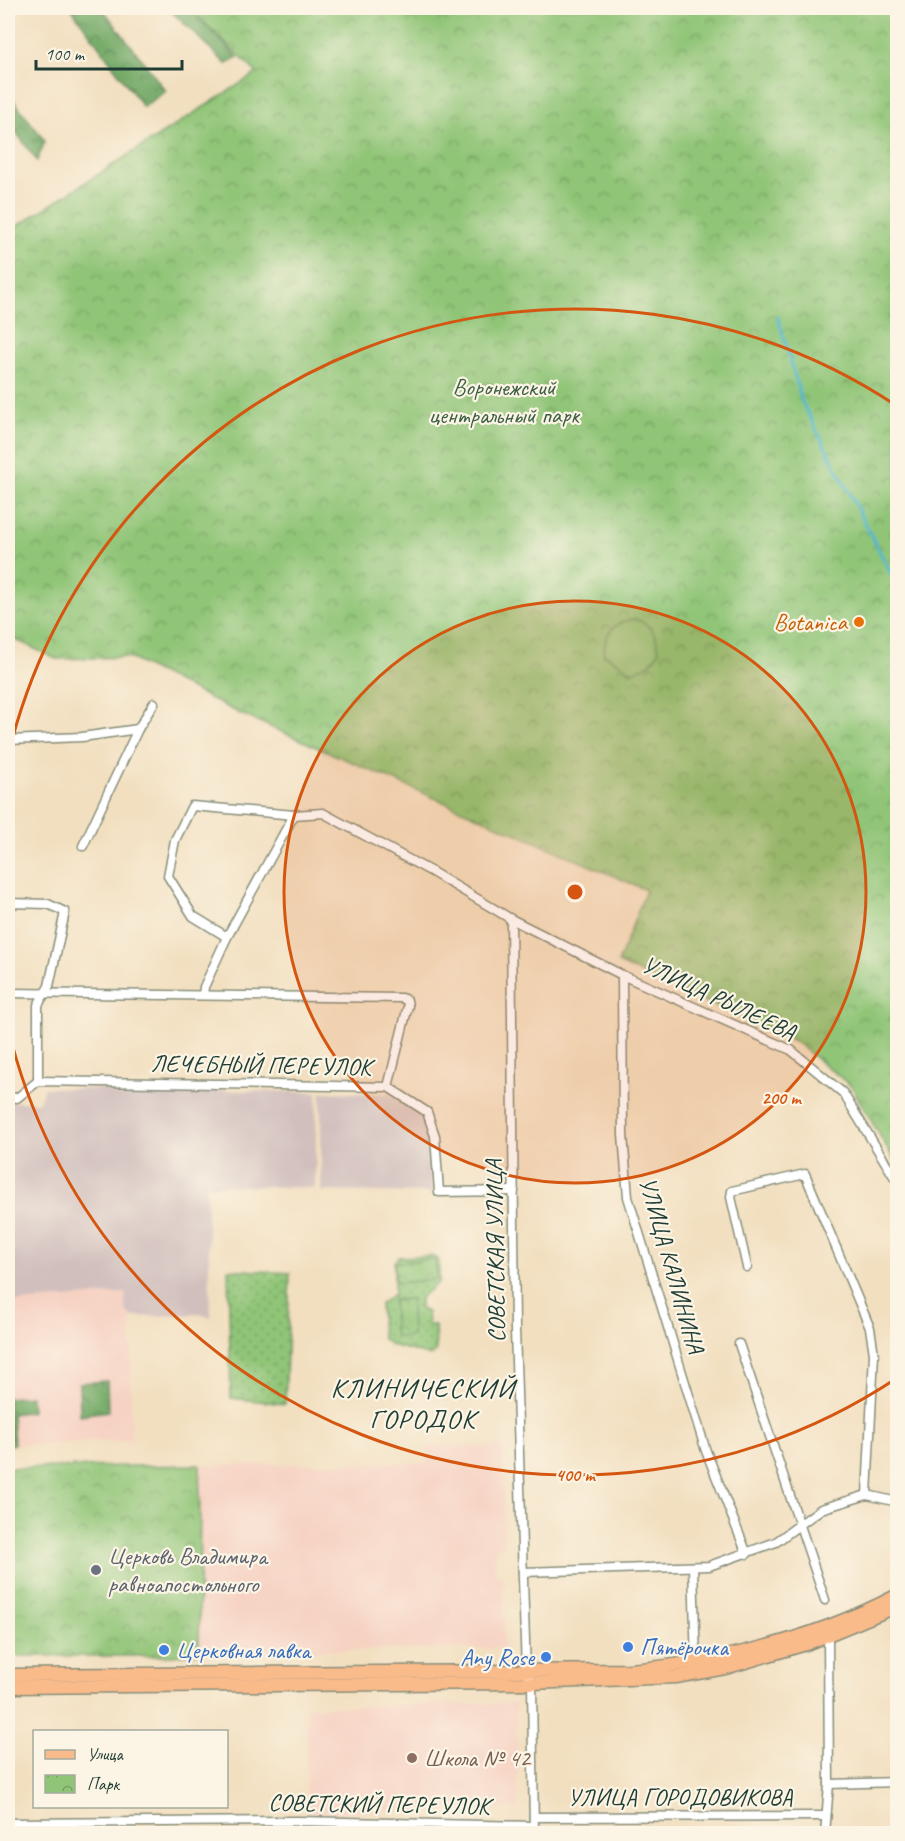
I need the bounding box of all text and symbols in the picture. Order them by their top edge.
scale bar [36,33,182,71]
text: 100 m [45,43,86,65]
park label: Воронежский центральный парк [429,372,581,430]
place label: Botanica [774,607,849,637]
marker: Botanica [852,615,866,629]
centre of rings [565,882,585,902]
street label: УЛИЦА РЫЛЕЕВА [637,949,802,1047]
street label: ЛЕЧЕБНЫЙ ПЕРЕУЛОК [151,1048,377,1082]
text: 200 m [762,1087,802,1109]
street label: СОВЕТСКАЯ УЛИЦА [478,1158,512,1343]
street label: УЛИЦА КАЛИНИНА [633,1174,712,1357]
district label: КЛИНИЧЕСКИЙ ГОРОДОК [331,1371,518,1436]
text: 400 m [556,1464,596,1486]
place label: Церковь Владимира равноапостольного [108,1541,269,1599]
marker: Церковь Владимира равноапостольного [89,1563,103,1577]
place label: Пятёрочка [640,1632,729,1662]
place label: Церковная лавка [176,1635,312,1665]
marker: Пятёрочка [621,1640,635,1654]
place label: Any Rose [460,1642,536,1672]
marker: Церковная лавка [157,1643,171,1657]
marker: Any Rose [539,1650,553,1664]
legend [33,1730,228,1808]
text: Улица [87,1743,124,1765]
place label: Школа № 42 [424,1743,532,1773]
marker: Школа № 42 [405,1751,419,1765]
text: Парк [87,1773,121,1795]
street label: УЛИЦА ГОРОДОВИКОВА [568,1782,793,1812]
street label: СОВЕТСКИЙ ПЕРЕУЛОК [268,1787,495,1821]

